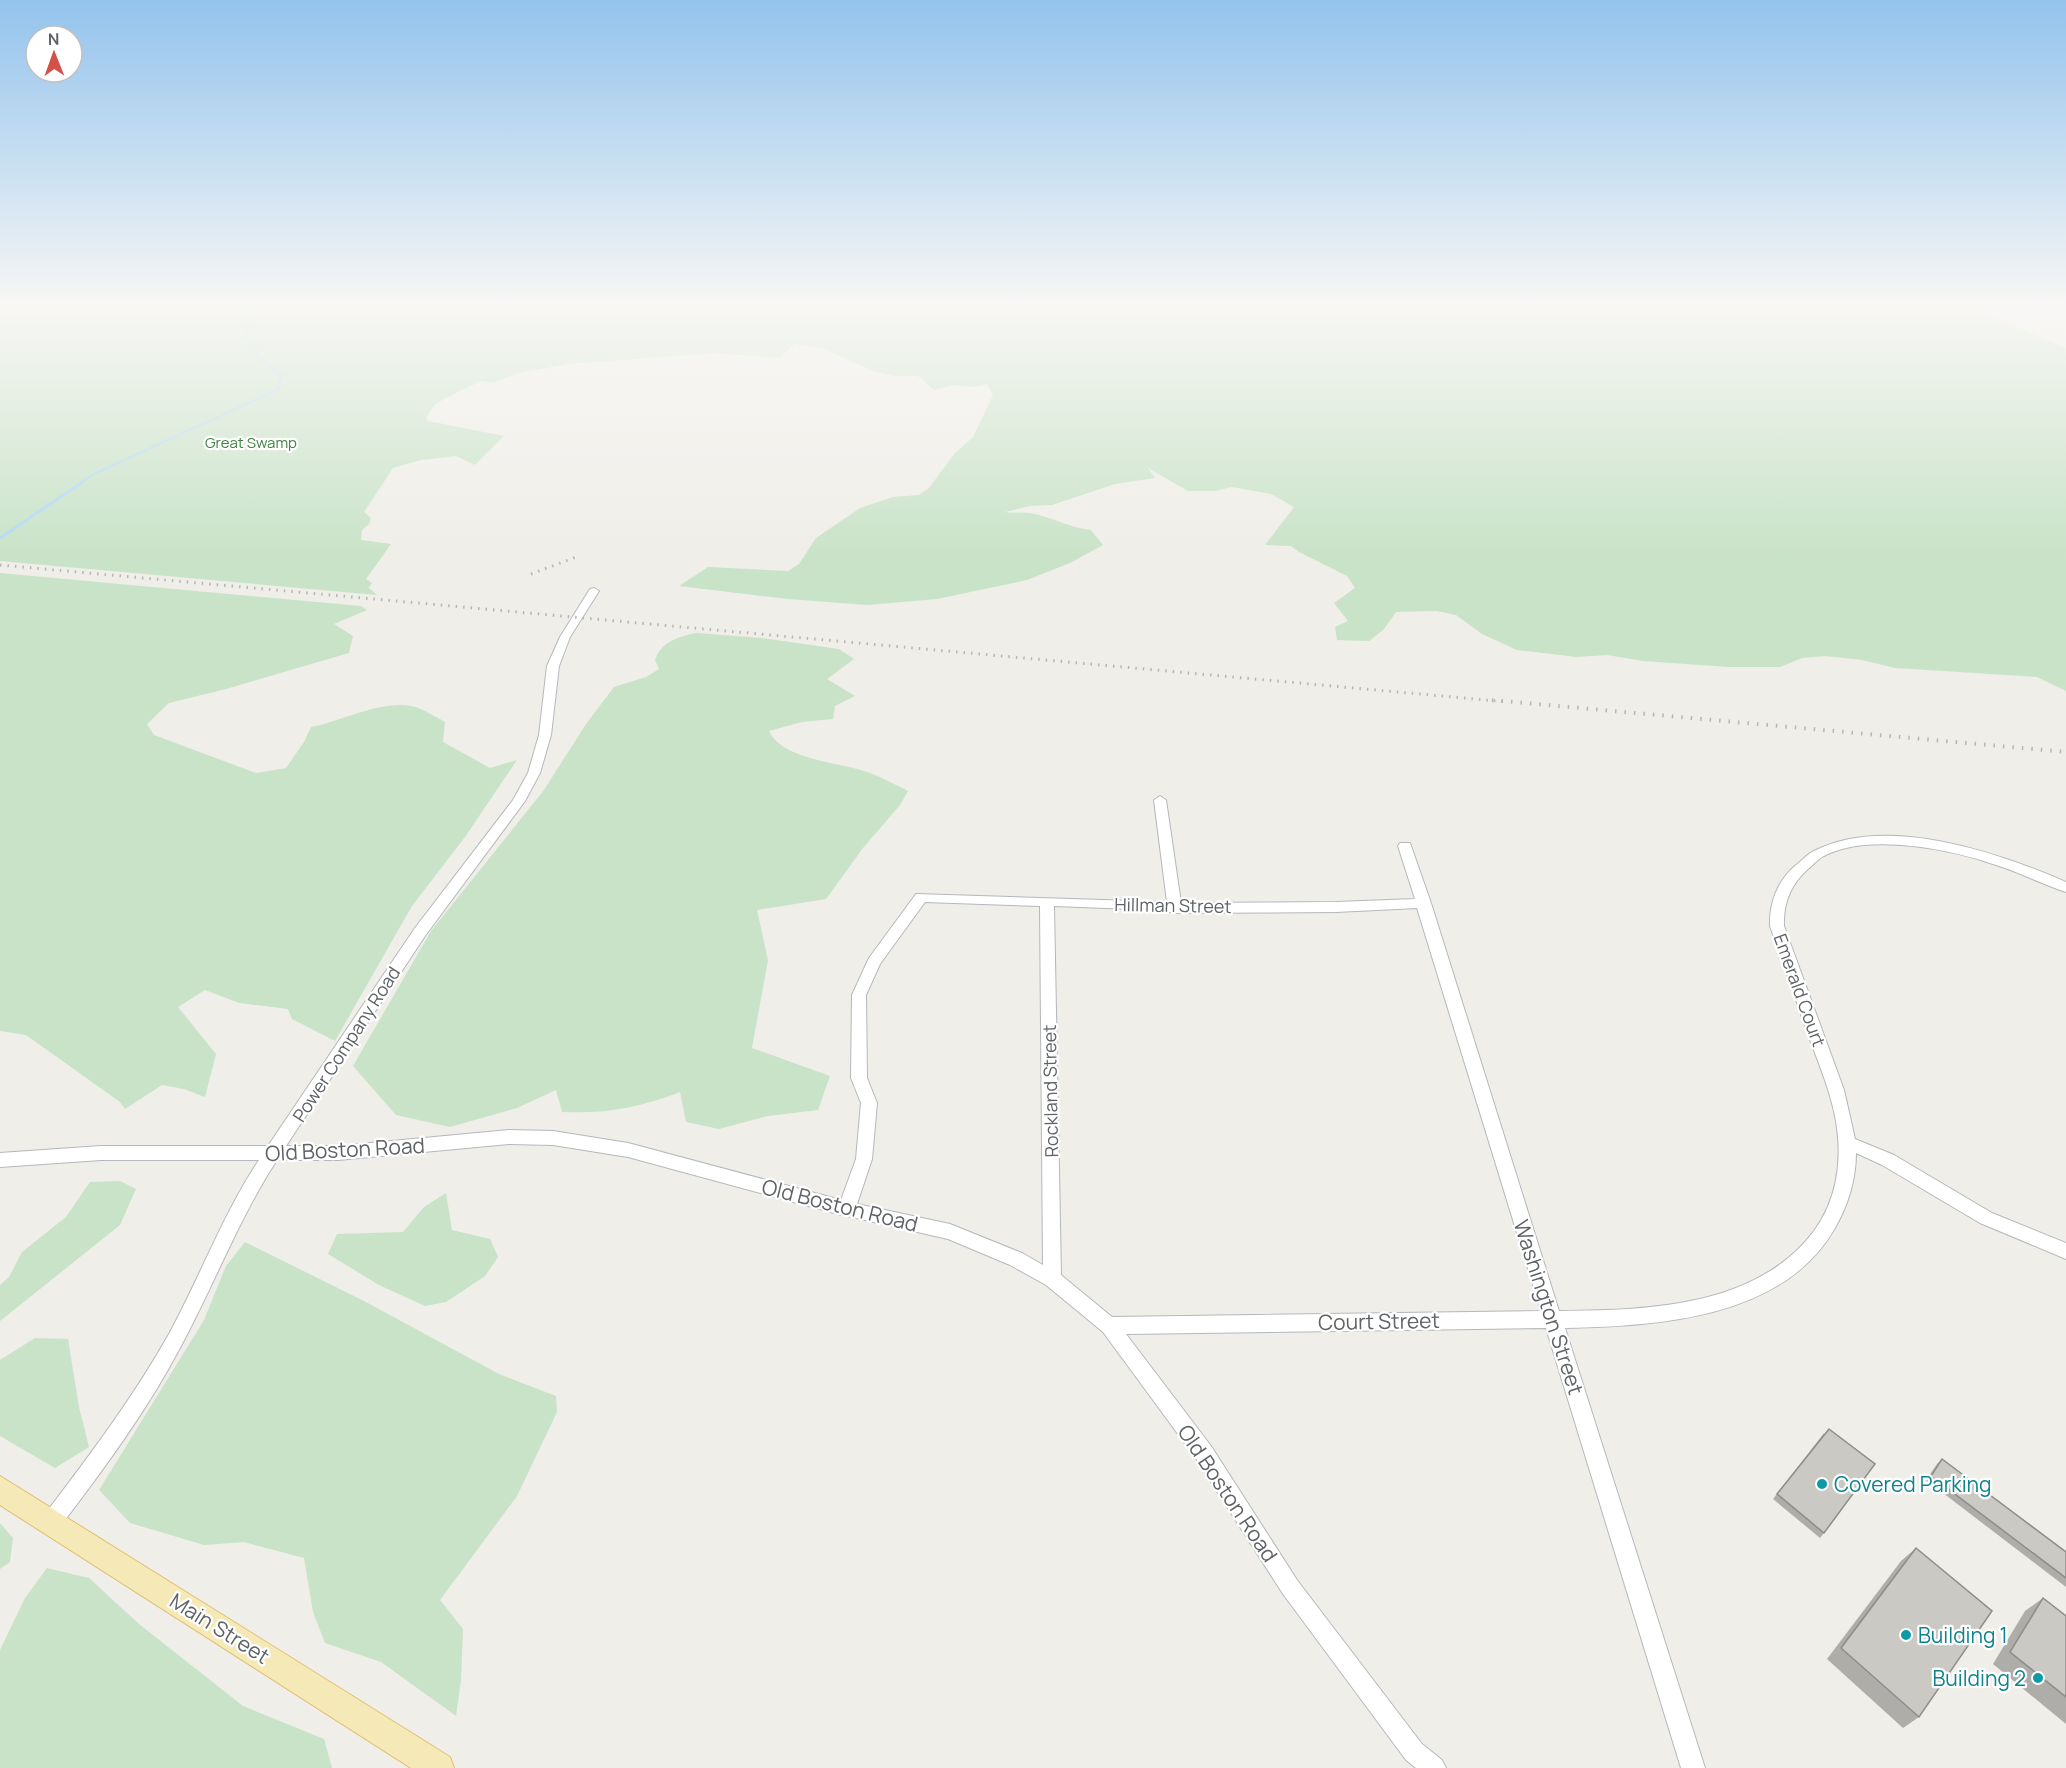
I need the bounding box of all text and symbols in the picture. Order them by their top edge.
north arrow [24,24,84,84]
text: N [48,28,60,50]
park label: Great Swamp [205,432,297,453]
street label: Hillman Street [1114,892,1232,918]
street label: Emerald Court [1768,930,1832,1050]
street label: Power Company Road [287,962,405,1126]
street label: Rockland Street [1037,1024,1063,1158]
street label: Old Boston Road [264,1131,426,1167]
street label: Old Boston Road [759,1172,921,1238]
street label: Washington Street [1507,1216,1591,1398]
street label: Court Street [1318,1306,1440,1336]
street label: Old Boston Road [1172,1419,1284,1567]
place label: Covered Parking [1834,1470,1991,1498]
marker: Covered Parking [1815,1477,1829,1491]
street label: Main Street [165,1586,275,1670]
place label: Building 1 [1918,1621,2008,1649]
marker: Building 1 [1899,1628,1913,1642]
place label: Building 2 [1932,1664,2026,1692]
marker: Building 2 [2031,1671,2045,1685]

